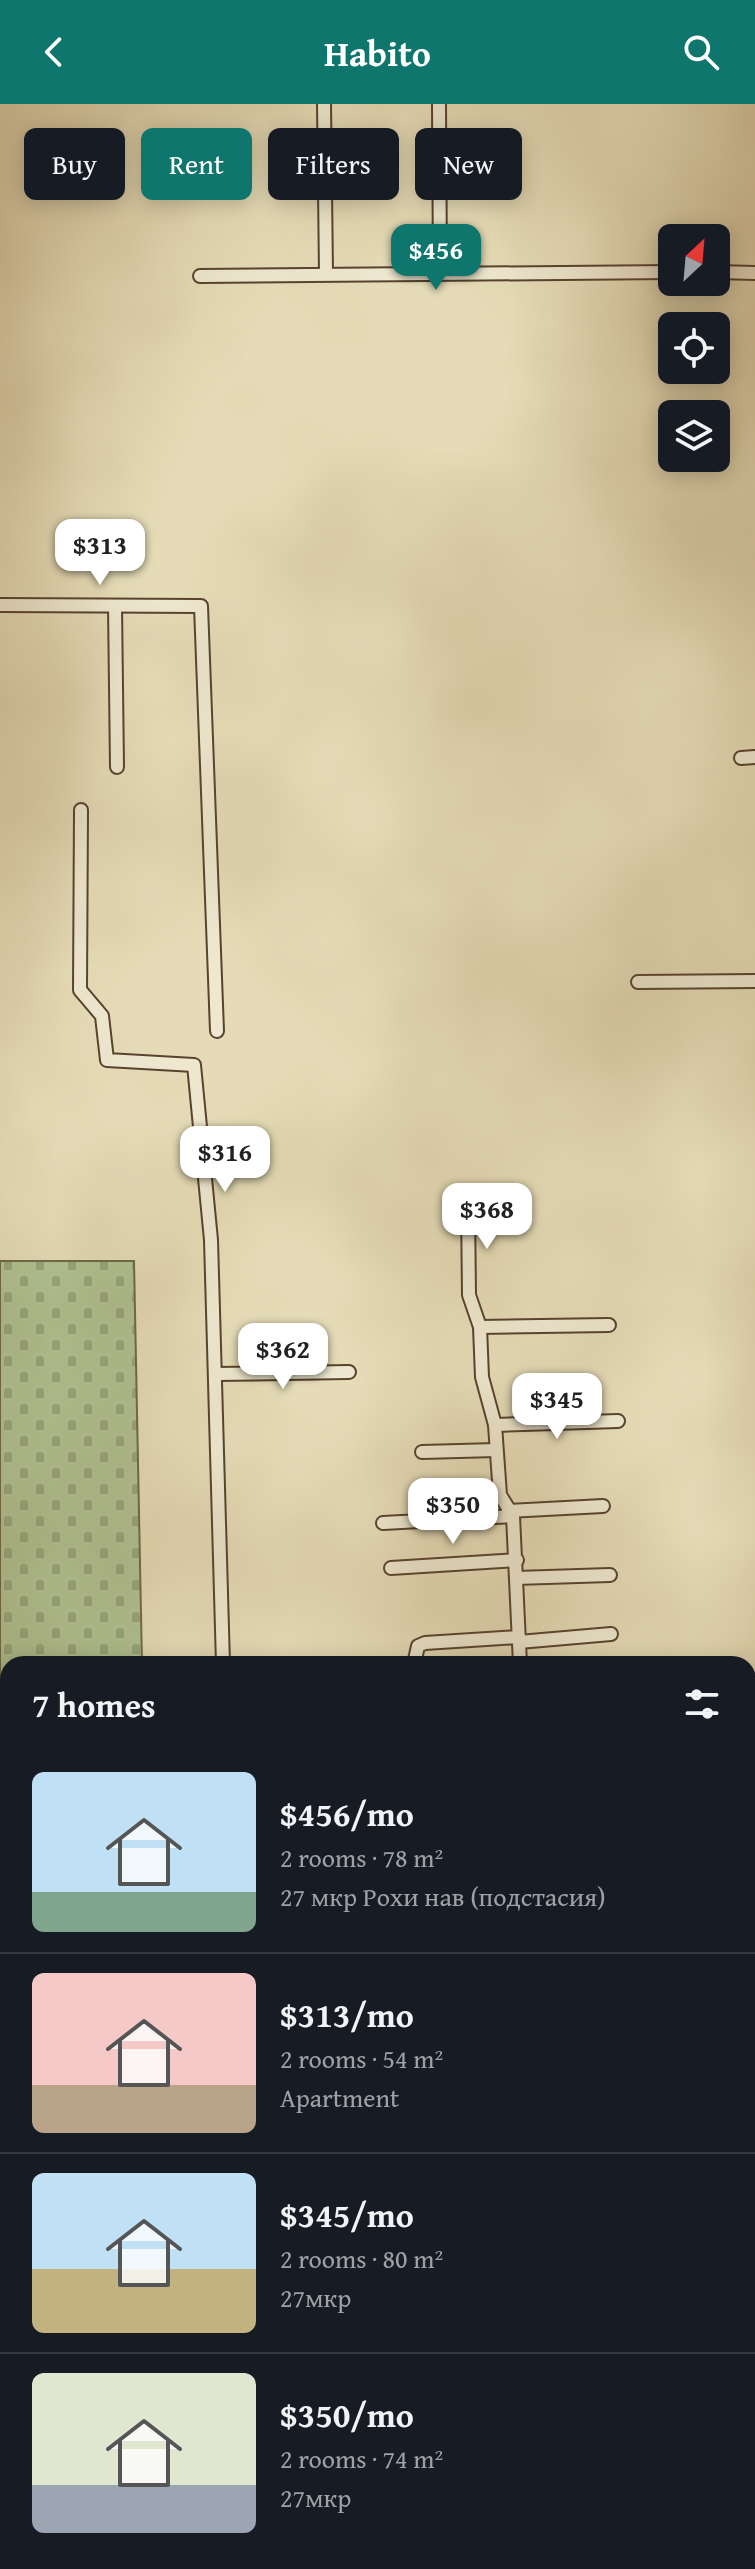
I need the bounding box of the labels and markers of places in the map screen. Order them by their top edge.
pin: $456 [389,224,483,292]
pin: $313 [53,519,147,587]
pin: $316 [178,1126,272,1194]
pin: $368 [440,1183,534,1251]
pin: $362 [236,1323,330,1391]
pin: $345 [510,1373,604,1441]
pin: $350 [406,1478,500,1546]

